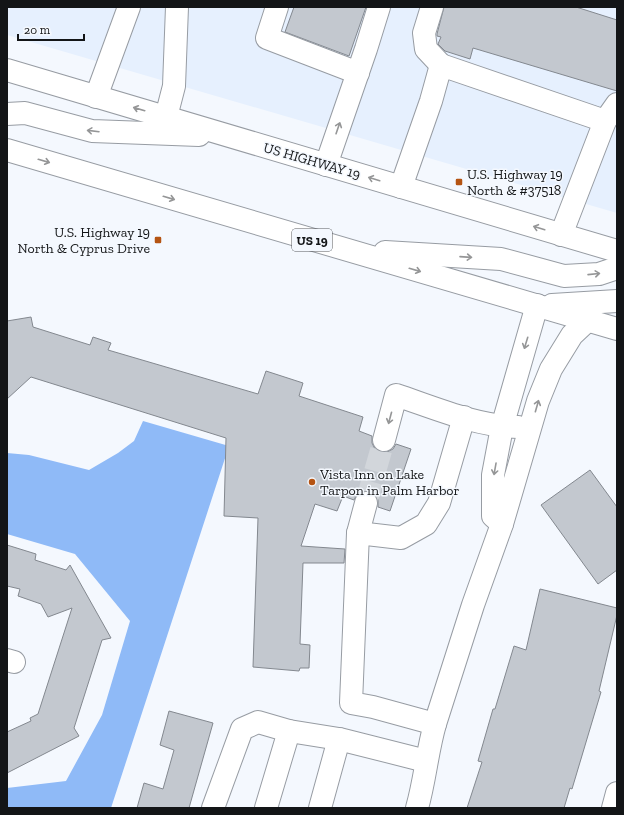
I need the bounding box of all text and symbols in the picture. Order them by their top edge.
scale bar [18,16,84,42]
text: 20 m [24,23,51,37]
one-way arrow [133,105,146,112]
one-way arrow [335,122,343,134]
one-way arrow [87,127,100,134]
street label: US HIGHWAY 19 [261,139,363,183]
one-way arrow [38,158,51,165]
place label: U.S. Highway 19 North & #37518 [467,166,563,199]
one-way arrow [368,175,381,182]
marker: U.S. Highway 19 North & #37518 [454,177,464,187]
one-way arrow [162,195,175,202]
place label: U.S. Highway 19 North & Cyprus Drive [18,224,150,257]
one-way arrow [533,224,546,231]
road number: US 19 [292,229,332,251]
marker: U.S. Highway 19 North & Cyprus Drive [153,235,163,245]
one-way arrow [459,253,472,260]
one-way arrow [408,267,421,274]
one-way arrow [587,270,600,278]
one-way arrow [522,336,529,349]
one-way arrow [534,400,541,413]
one-way arrow [386,411,393,424]
one-way arrow [490,462,498,475]
place label: Vista Inn on Lake Tarpon in Palm Harbor [319,466,460,499]
marker: Vista Inn on Lake Tarpon in Palm Harbor [307,477,317,487]

